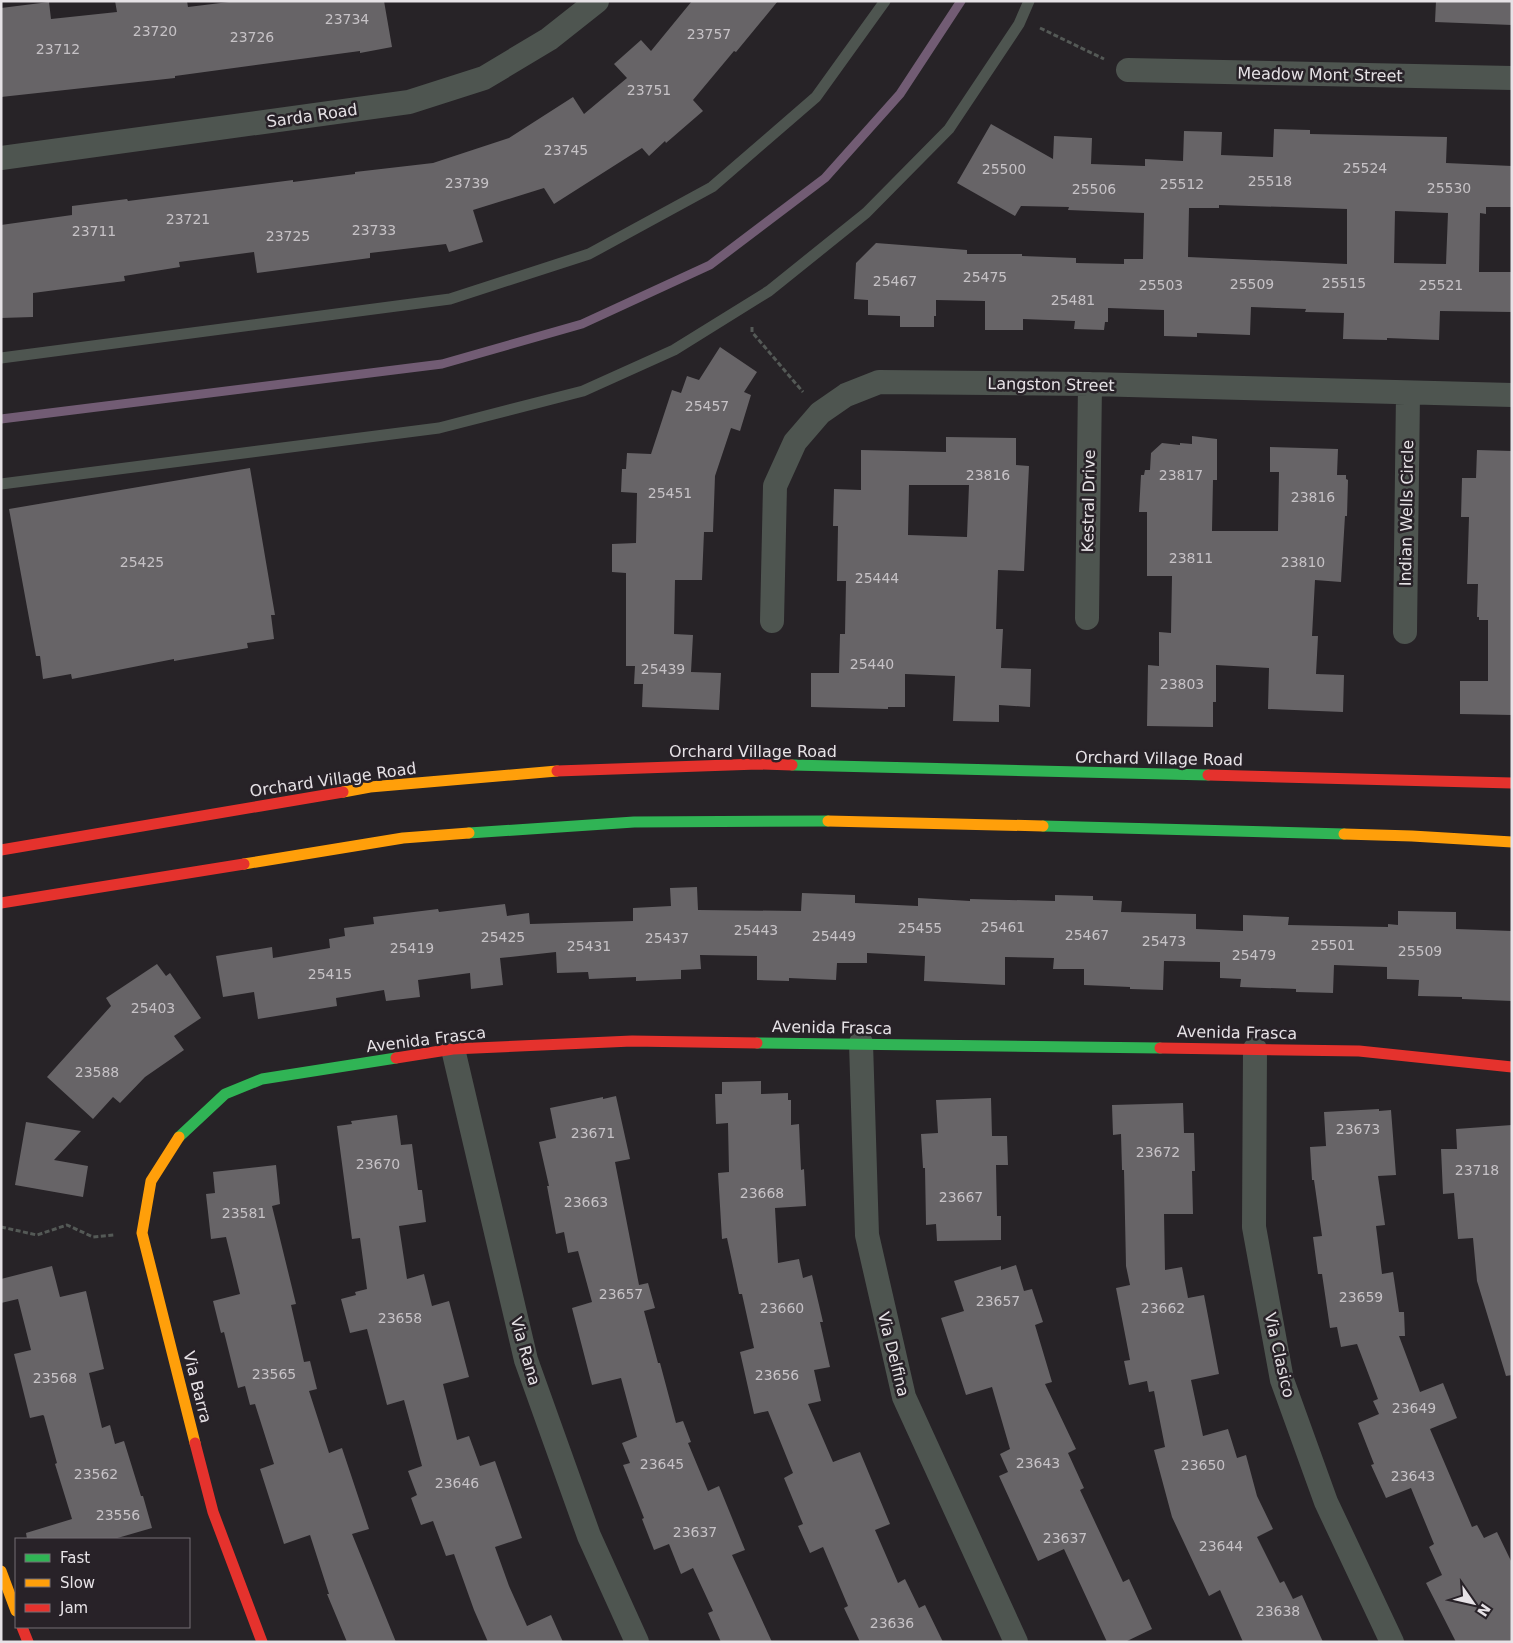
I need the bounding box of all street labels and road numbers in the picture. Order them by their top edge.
street label: Meadow Mont Street [1237,64,1403,85]
street label: Sarda Road [265,100,359,131]
street label: Langston Street [987,374,1115,395]
street label: Indian Wells Circle [1396,440,1417,586]
street label: Kestral Drive [1078,449,1099,553]
street label: Orchard Village Road [669,742,837,761]
street label: Orchard Village Road [1075,748,1243,769]
street label: Orchard Village Road [249,758,418,801]
street label: Avenida Frasca [772,1017,892,1038]
street label: Avenida Frasca [1177,1022,1297,1043]
street label: Avenida Frasca [365,1023,487,1056]
street label: Via Delfina [874,1310,913,1398]
street label: Via Clasico [1261,1311,1299,1399]
street label: Via Rana [507,1315,544,1388]
street label: Via Barra [179,1349,216,1425]

